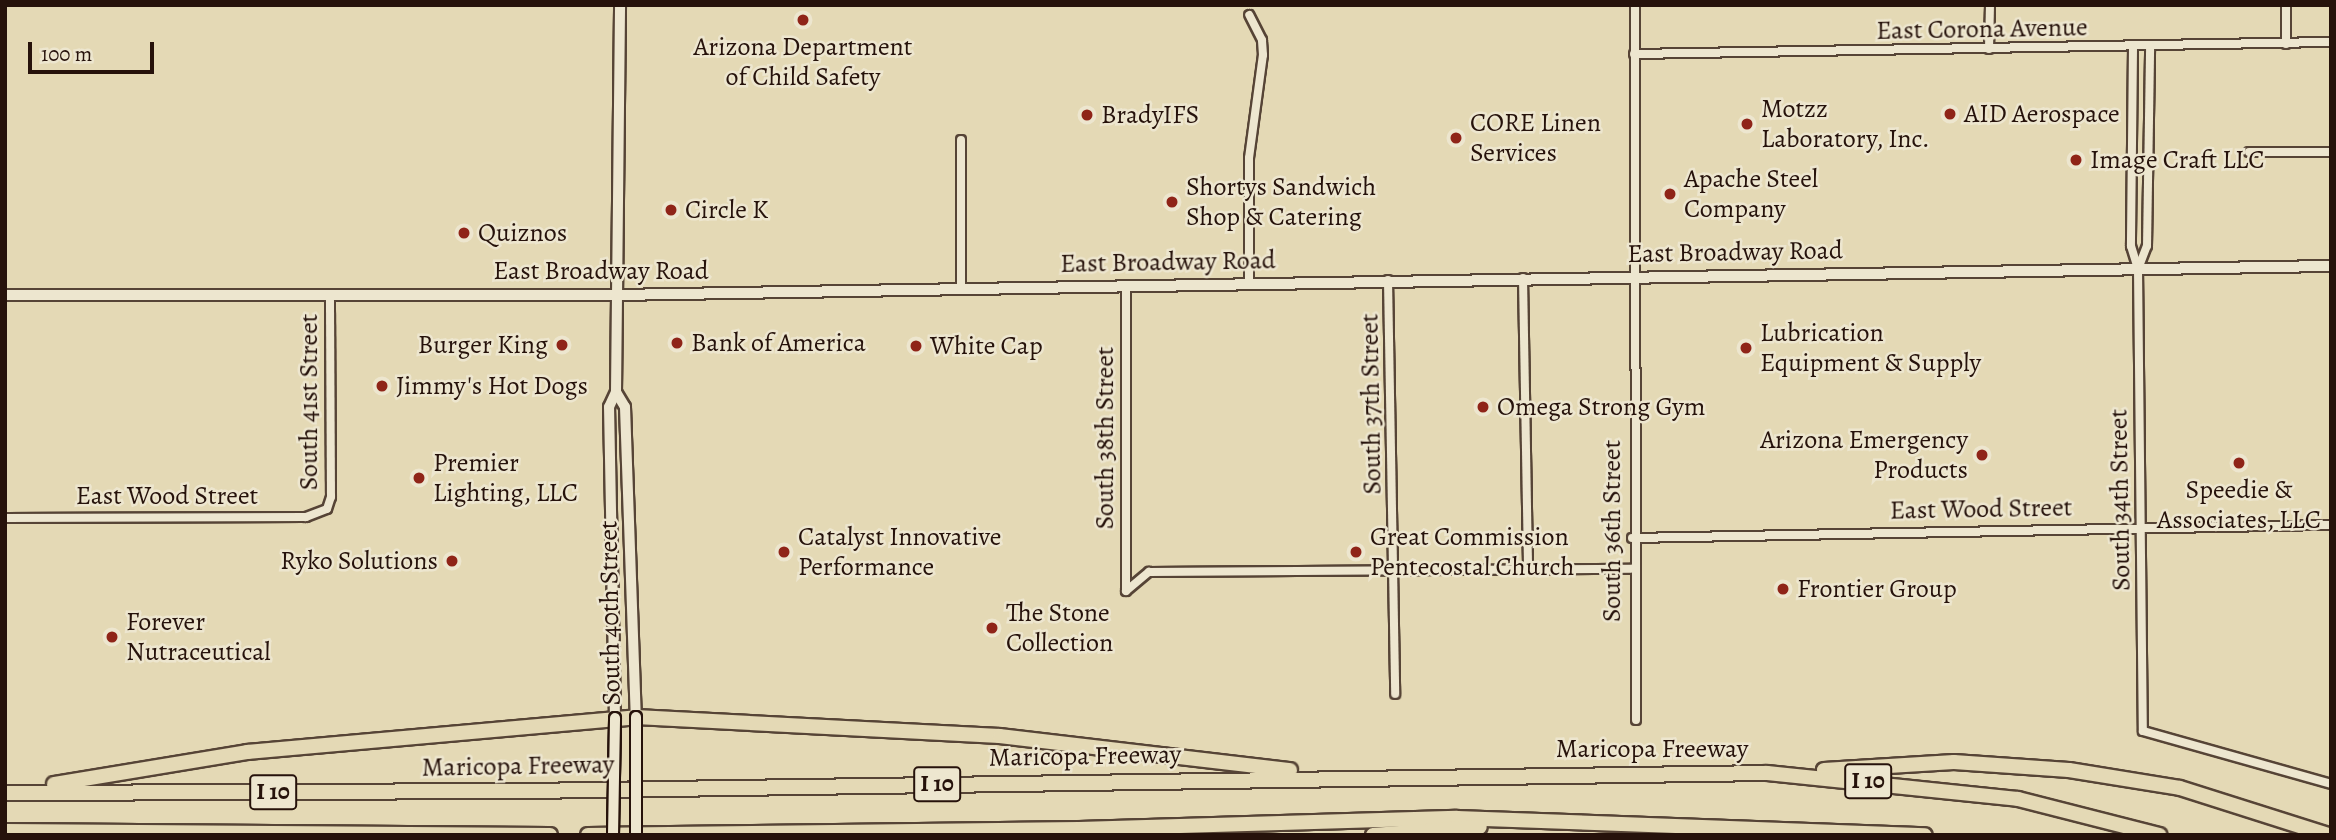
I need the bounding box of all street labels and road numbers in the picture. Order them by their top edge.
street label: East Corona Avenue [1876,12,2088,46]
street label: East Broadway Road [1627,235,1843,269]
street label: East Broadway Road [1060,245,1276,279]
street label: East Broadway Road [493,255,709,287]
street label: South 37th Street [1354,313,1388,495]
street label: South 41st Street [293,314,325,490]
street label: South 38th Street [1089,347,1121,529]
street label: South 34th Street [2103,409,2137,591]
street label: South 36th Street [1596,440,1628,622]
street label: East Wood Street [76,480,258,512]
street label: East Wood Street [1890,492,2072,526]
street label: South 40th Street [593,520,627,706]
street label: Maricopa Freeway [1556,733,1748,765]
street label: Maricopa Freeway [988,739,1182,773]
street label: Maricopa Freeway [421,749,615,783]
road number: I 10 [1843,760,1892,802]
road number: I 10 [912,764,962,804]
road number: I 10 [248,772,298,812]

